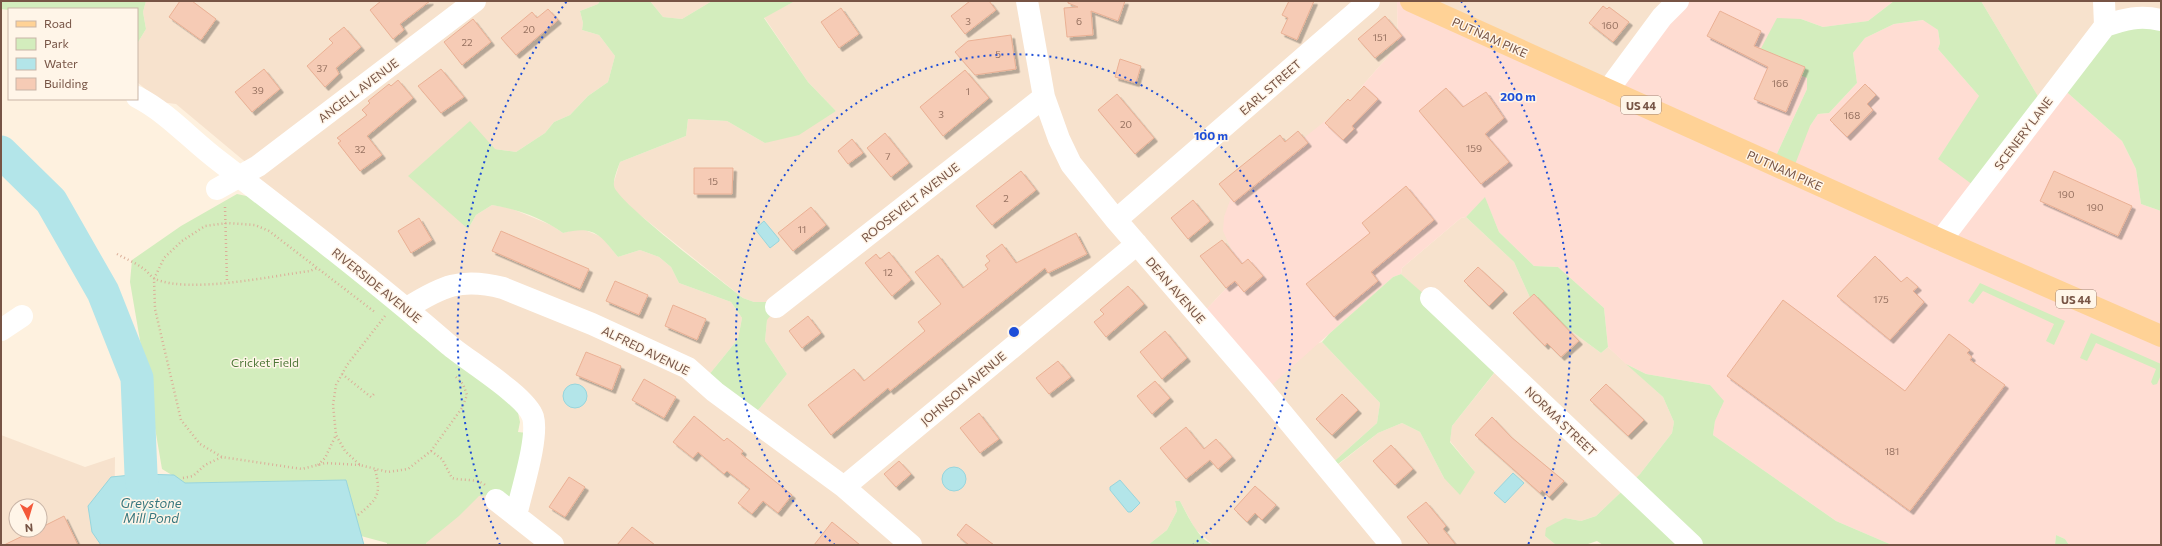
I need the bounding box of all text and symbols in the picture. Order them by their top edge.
legend [8,8,138,100]
street label: PUTNAM PIKE [1450,14,1530,60]
house number: 3 [965,15,971,27]
house number: 6 [1076,15,1082,27]
text: Road [44,16,72,30]
house number: 160 [1602,19,1618,31]
house number: 20 [523,23,535,35]
house number: 151 [1373,31,1387,43]
text: Park [44,36,70,50]
house number: 22 [461,36,473,48]
house number: 5 [995,48,1001,60]
street label: ANGELL AVENUE [315,55,401,125]
text: Water [44,56,78,70]
street label: EARL STREET [1236,56,1304,118]
house number: 37 [317,62,327,74]
text: Building [44,76,88,90]
house number: 166 [1772,77,1788,89]
house number: 39 [252,84,264,96]
house number: 1 [966,85,970,97]
text: 200 m [1500,89,1536,103]
street label: SCENERY LANE [1991,94,2055,172]
road number: US 44 [1621,96,1661,114]
house number: 3 [938,108,944,120]
house number: 168 [1844,109,1860,121]
house number: 20 [1120,118,1132,130]
text: 100 m [1194,128,1228,142]
house number: 159 [1466,142,1482,154]
house number: 32 [354,143,366,155]
street label: PUTNAM PIKE [1745,147,1825,193]
house number: 7 [885,150,891,162]
street label: ROOSEVELT AVENUE [858,159,962,245]
house number: 15 [708,175,718,187]
house number: 190 [2058,188,2074,200]
house number: 2 [1003,192,1009,204]
house number: 190 [2087,201,2103,213]
house number: 11 [798,223,806,235]
street label: RIVERSIDE AVENUE [329,245,425,325]
street label: DEAN AVENUE [1143,254,1209,326]
house number: 12 [883,266,893,278]
road number: US 44 [2056,290,2096,308]
house number: 175 [1873,293,1889,305]
street label: ALFRED AVENUE [600,323,692,377]
centre of rings [1007,325,1021,339]
street label: JOHNSON AVENUE [917,348,1009,429]
park label: Cricket Field [231,355,299,369]
street label: NORMA STREET [1523,383,1600,459]
house number: 181 [1885,445,1899,457]
water label: Greystone Mill Pond [120,495,182,526]
north arrow [8,498,48,538]
text: N [24,522,34,535]

